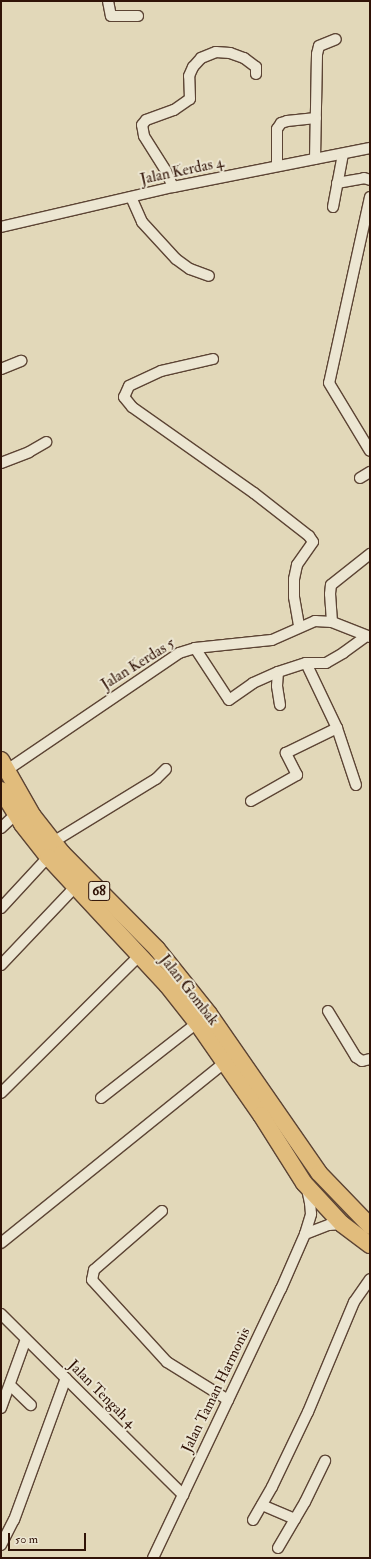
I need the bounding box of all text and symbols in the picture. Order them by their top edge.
street label: Jalan Kerdas 4 [139,153,225,189]
street label: Jalan Kerdas 5 [98,634,178,694]
road number: 68 [88,879,110,903]
street label: Jalan Gombak [156,951,222,1029]
street label: Jalan Taman Harmonis [178,1325,254,1455]
street label: Jalan Tengah 4 [64,1356,140,1432]
scale bar [10,1525,88,1551]
text: 50 m [15,1532,38,1547]

